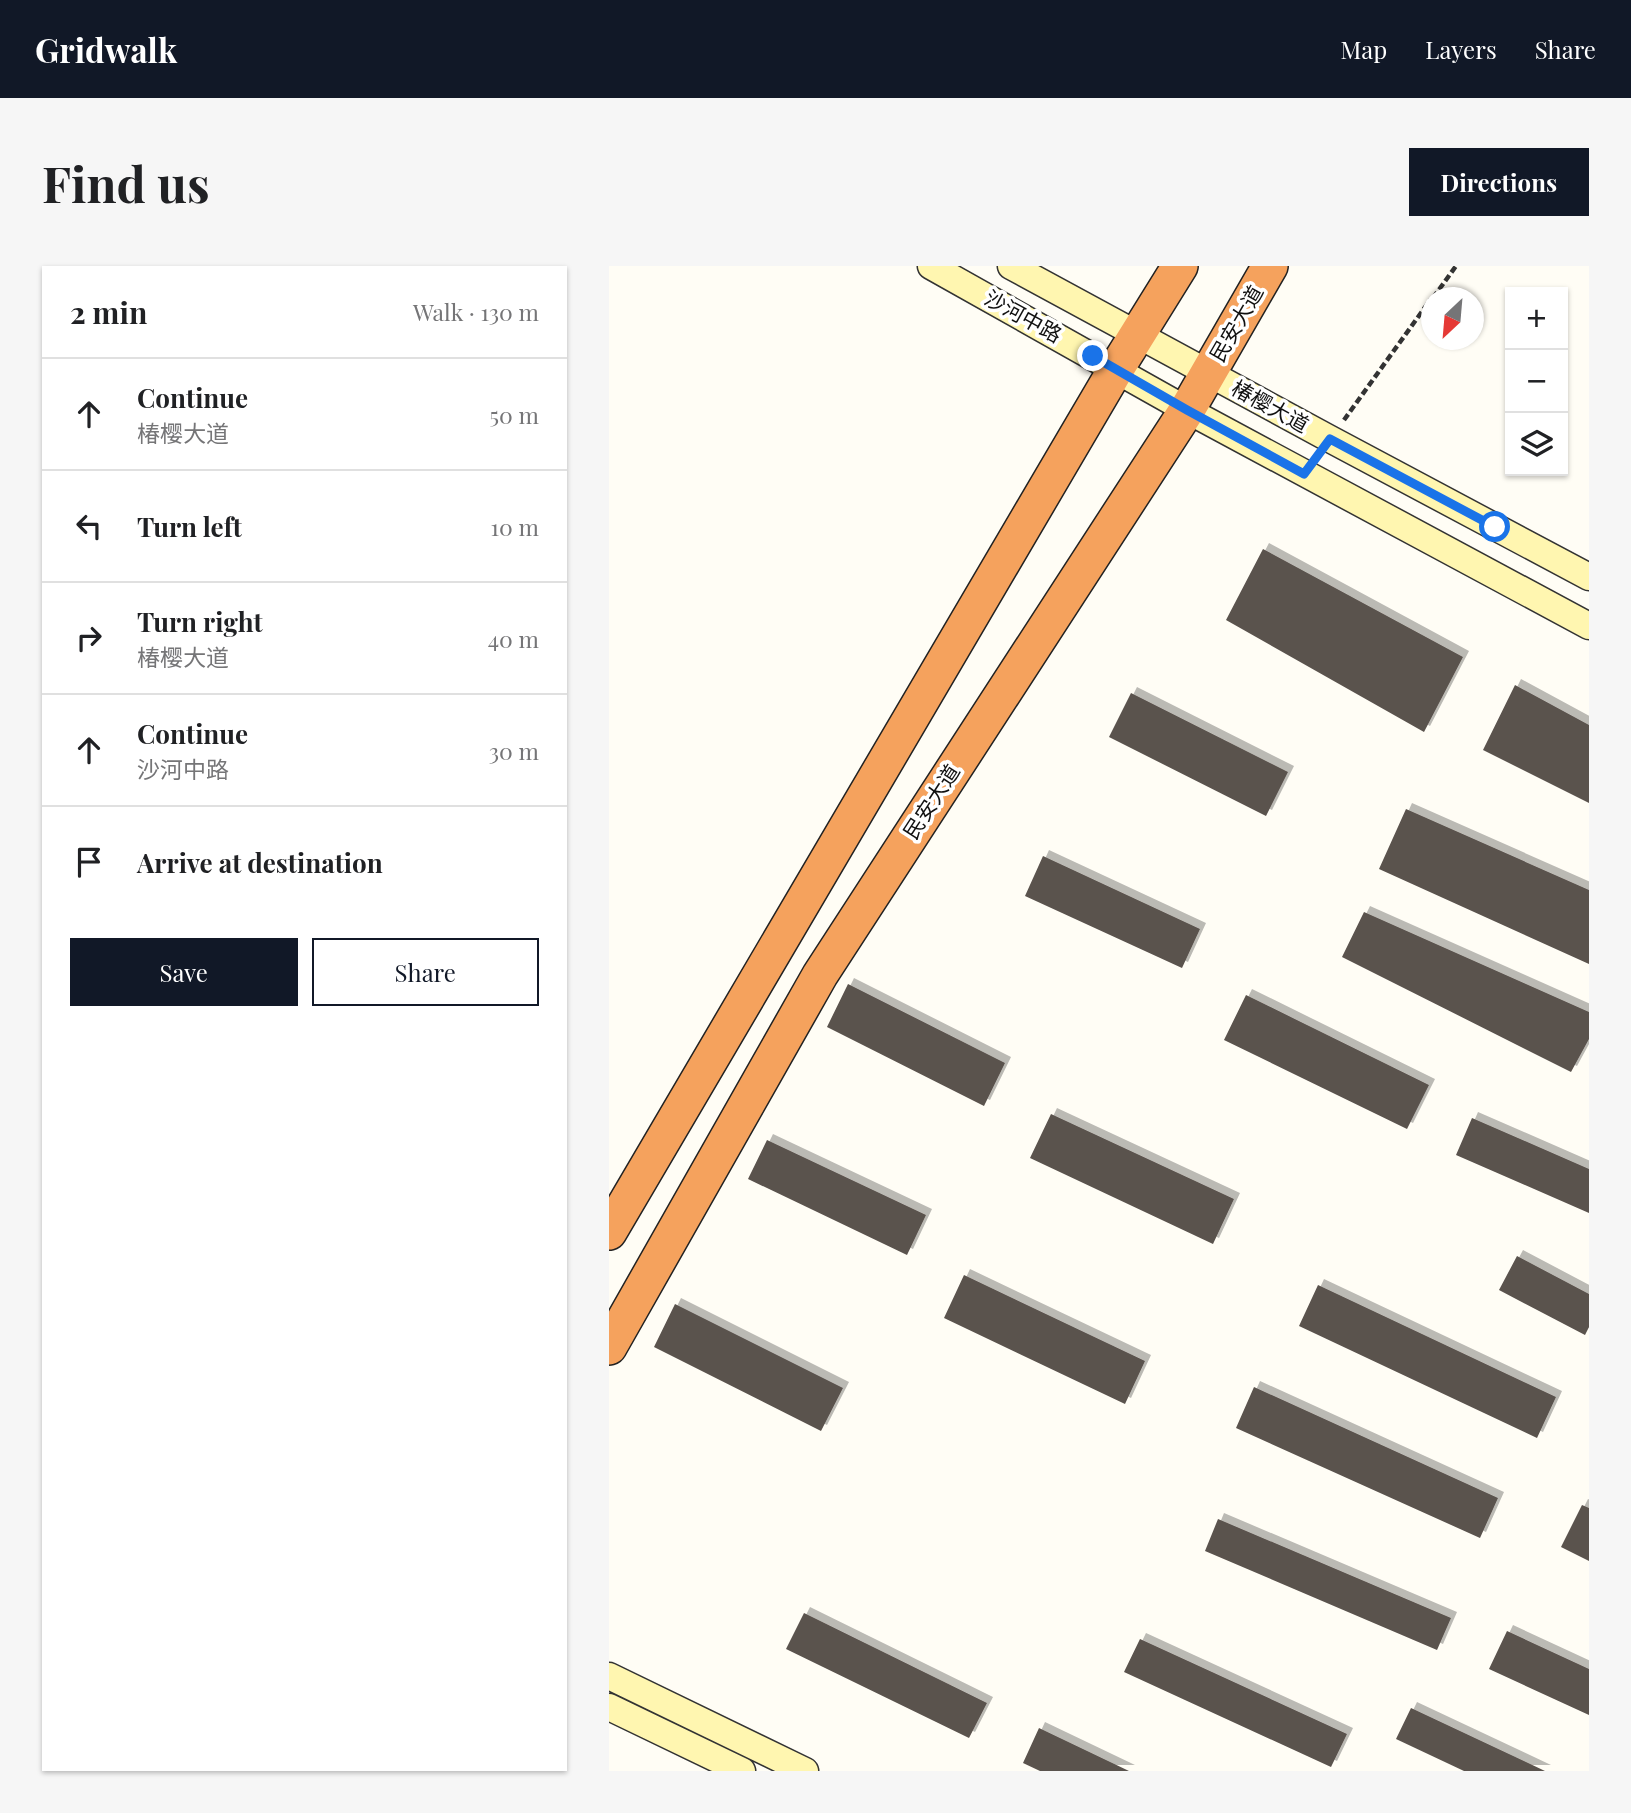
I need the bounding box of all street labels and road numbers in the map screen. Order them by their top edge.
street label: 民安大道 [1202,280,1268,366]
street label: 沙河中路 [980,283,1067,348]
street label: 椿樱大道 [1227,373,1314,438]
street label: 民安大道 [896,758,965,844]

